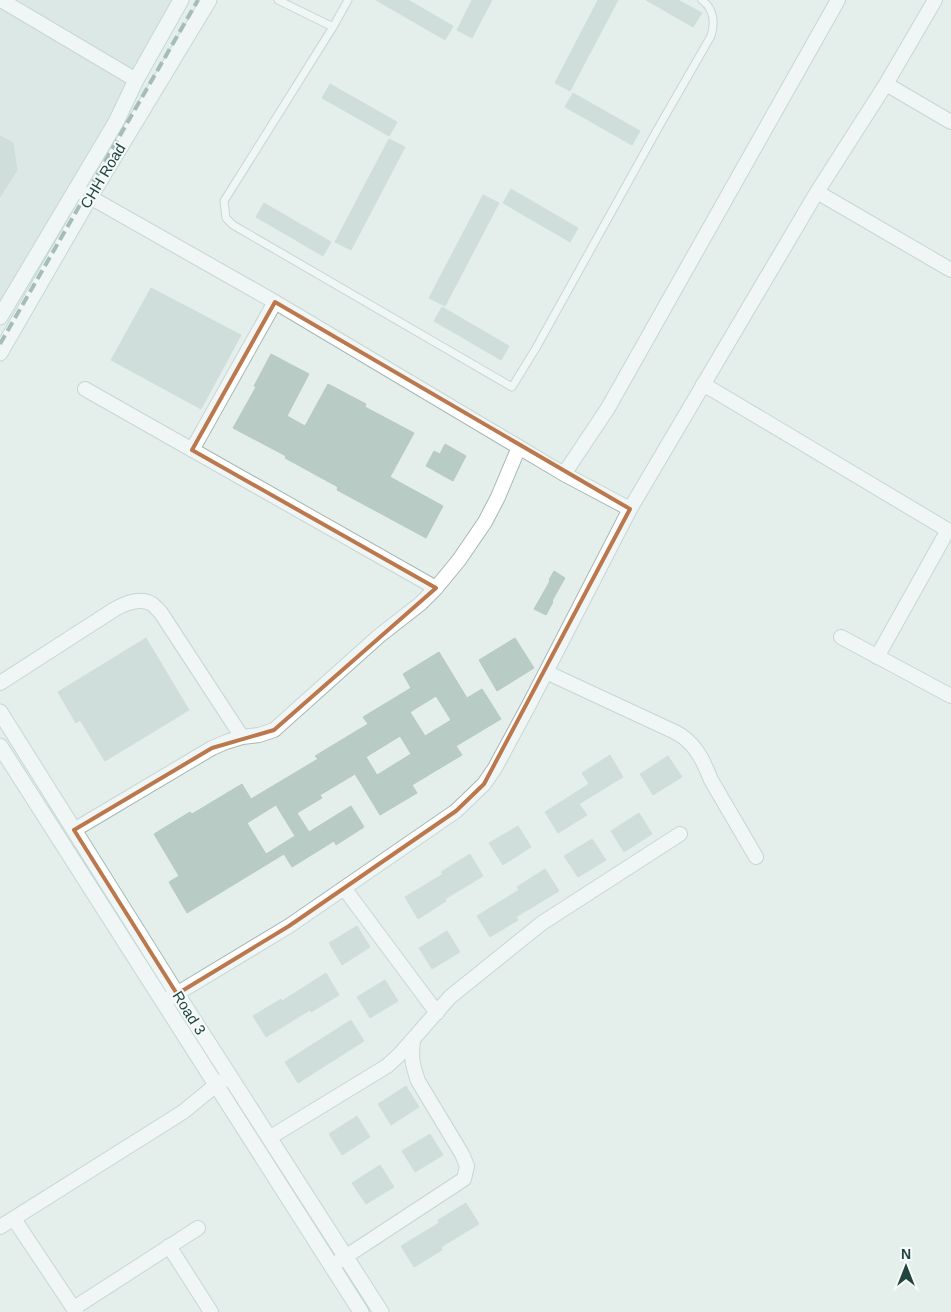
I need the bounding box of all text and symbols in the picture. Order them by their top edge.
street label: CHH Road [77,140,129,211]
street label: Road 3 [169,988,209,1038]
north arrow [881,1242,931,1292]
text: N [901,1246,911,1262]

